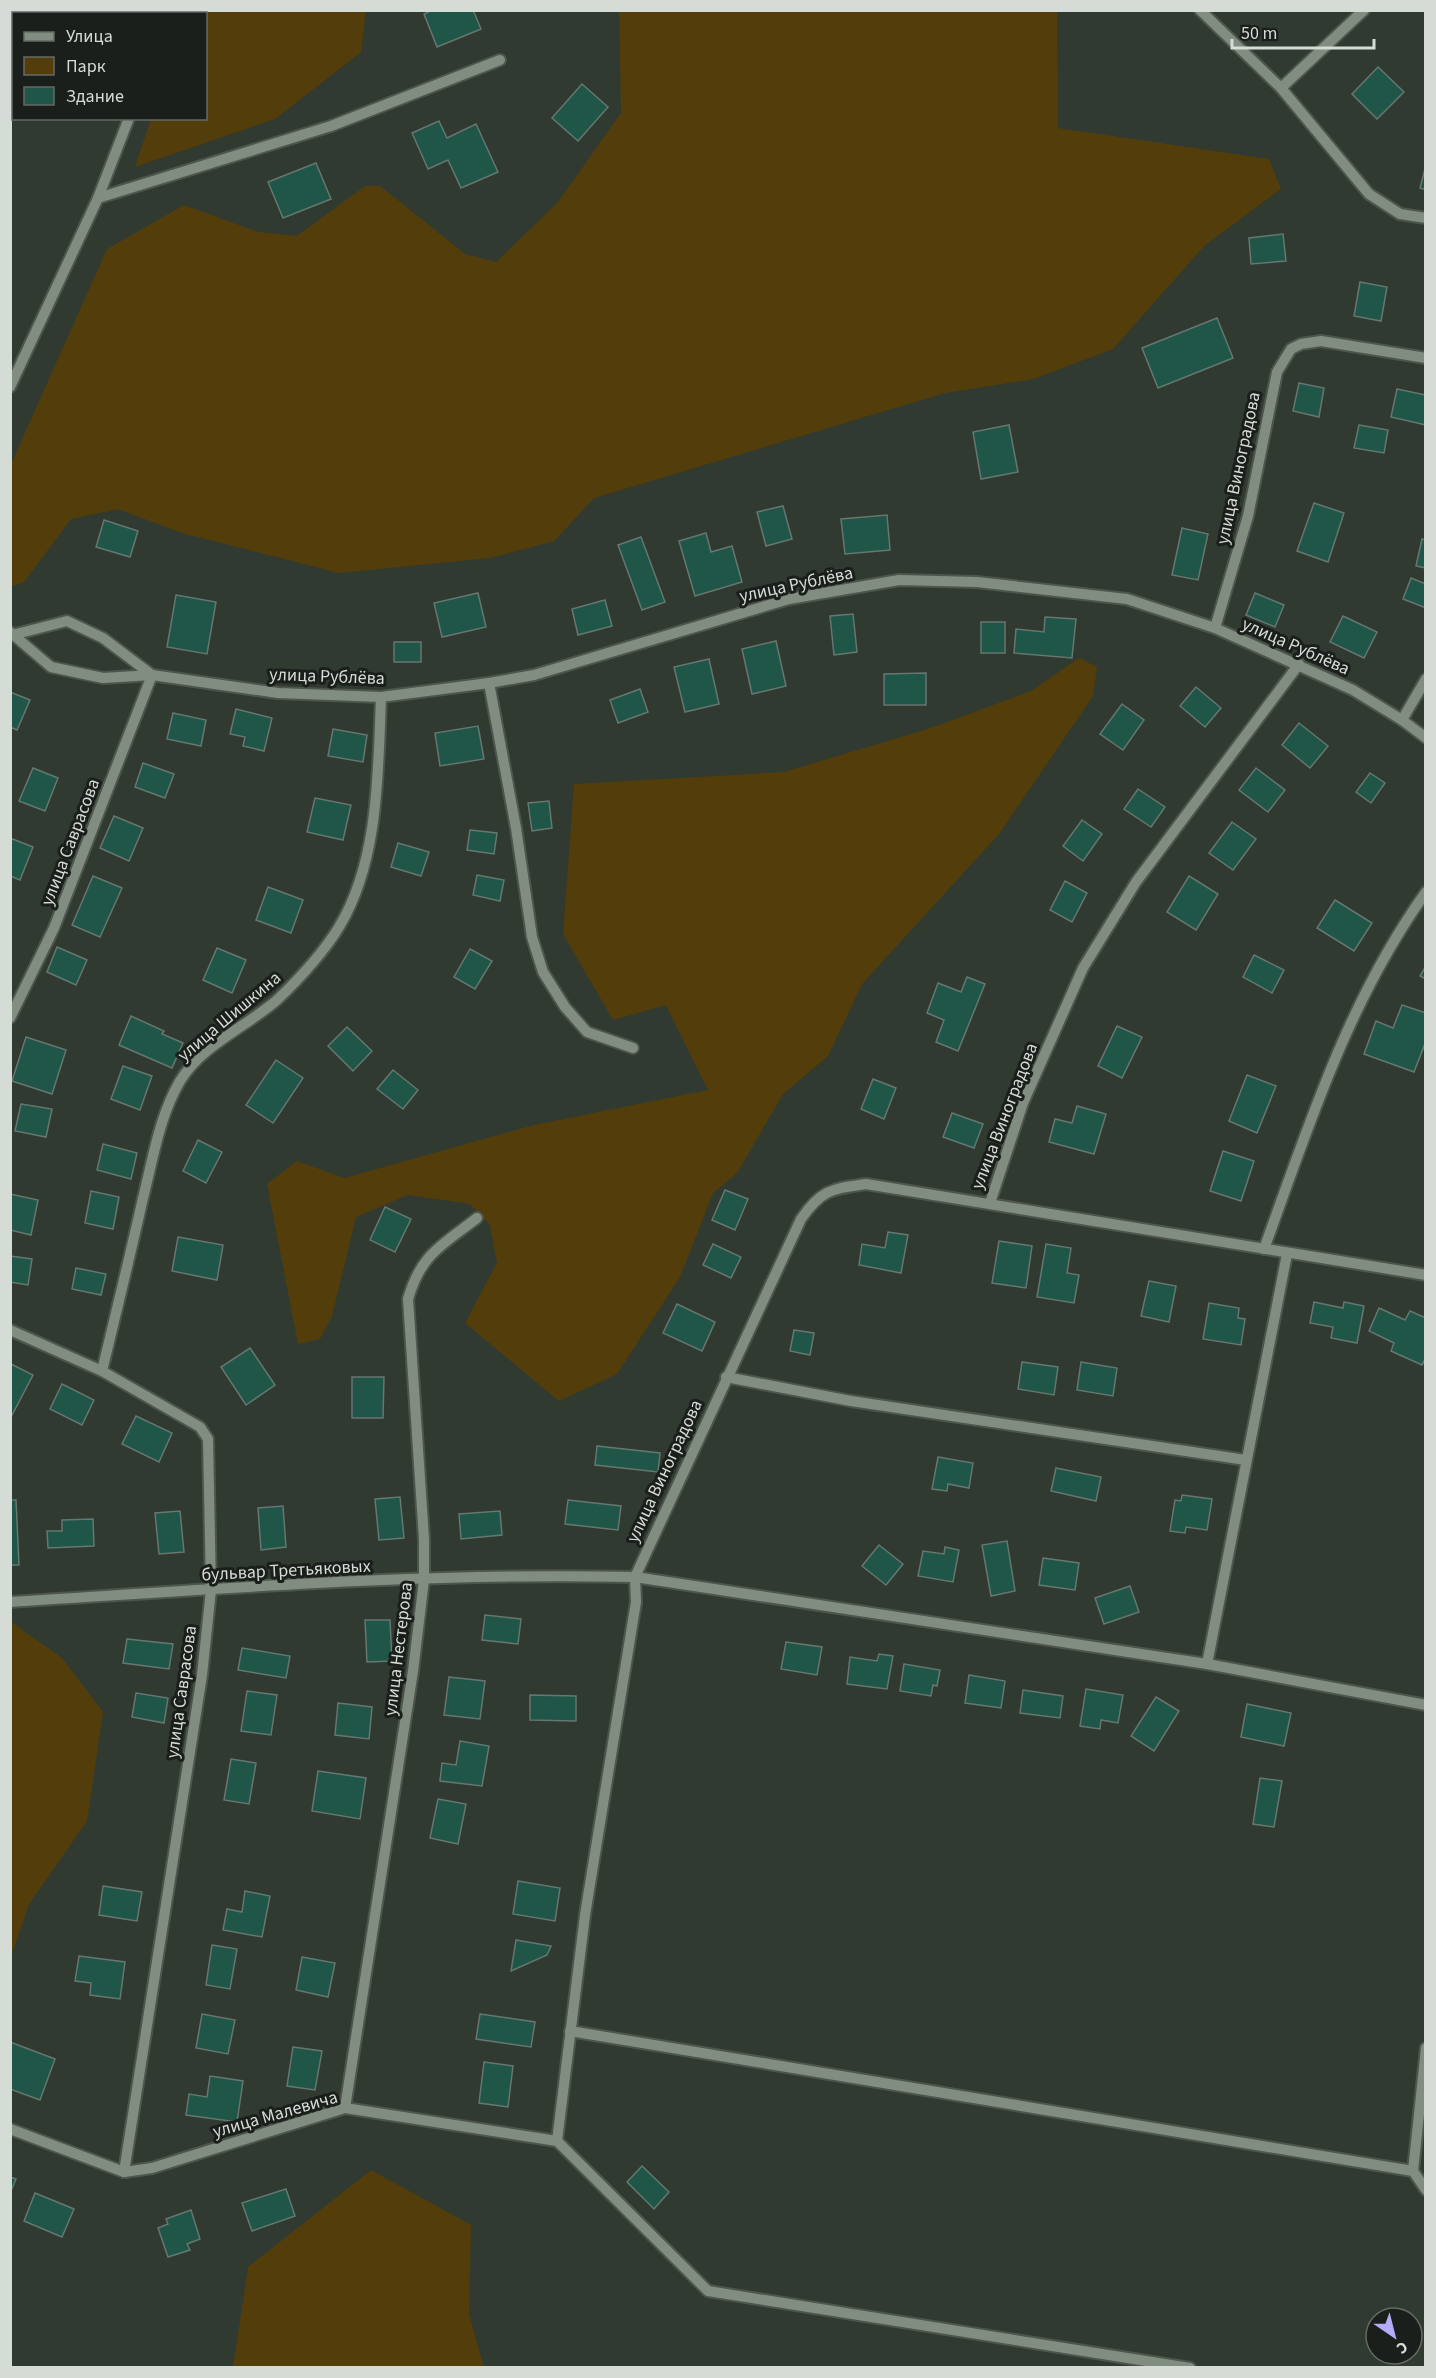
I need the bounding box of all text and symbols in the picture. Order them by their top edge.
legend [12,12,207,120]
scale bar [1232,12,1374,50]
text: 50 m [1241,21,1277,46]
text: Улица [66,24,113,49]
text: Парк [66,54,106,79]
text: Здание [66,84,124,109]
street label: улица Виноградова [1210,390,1267,547]
street label: улица Рублёва [737,560,855,609]
street label: улица Рублёва [1238,612,1354,681]
street label: улица Рублёва [269,662,385,691]
street label: улица Саврасова [35,775,106,909]
street label: улица Шишкина [172,966,287,1067]
street label: улица Виноградова [965,1039,1044,1193]
street label: улица Виноградова [620,1396,709,1547]
street label: бульвар Третьяковых [201,1554,371,1587]
street label: улица Нестерова [378,1581,419,1717]
street label: улица Саврасова [160,1624,203,1760]
street label: улица Малевича [210,2085,341,2144]
north arrow [1364,2306,1424,2366]
text: С [1392,2336,1412,2359]

